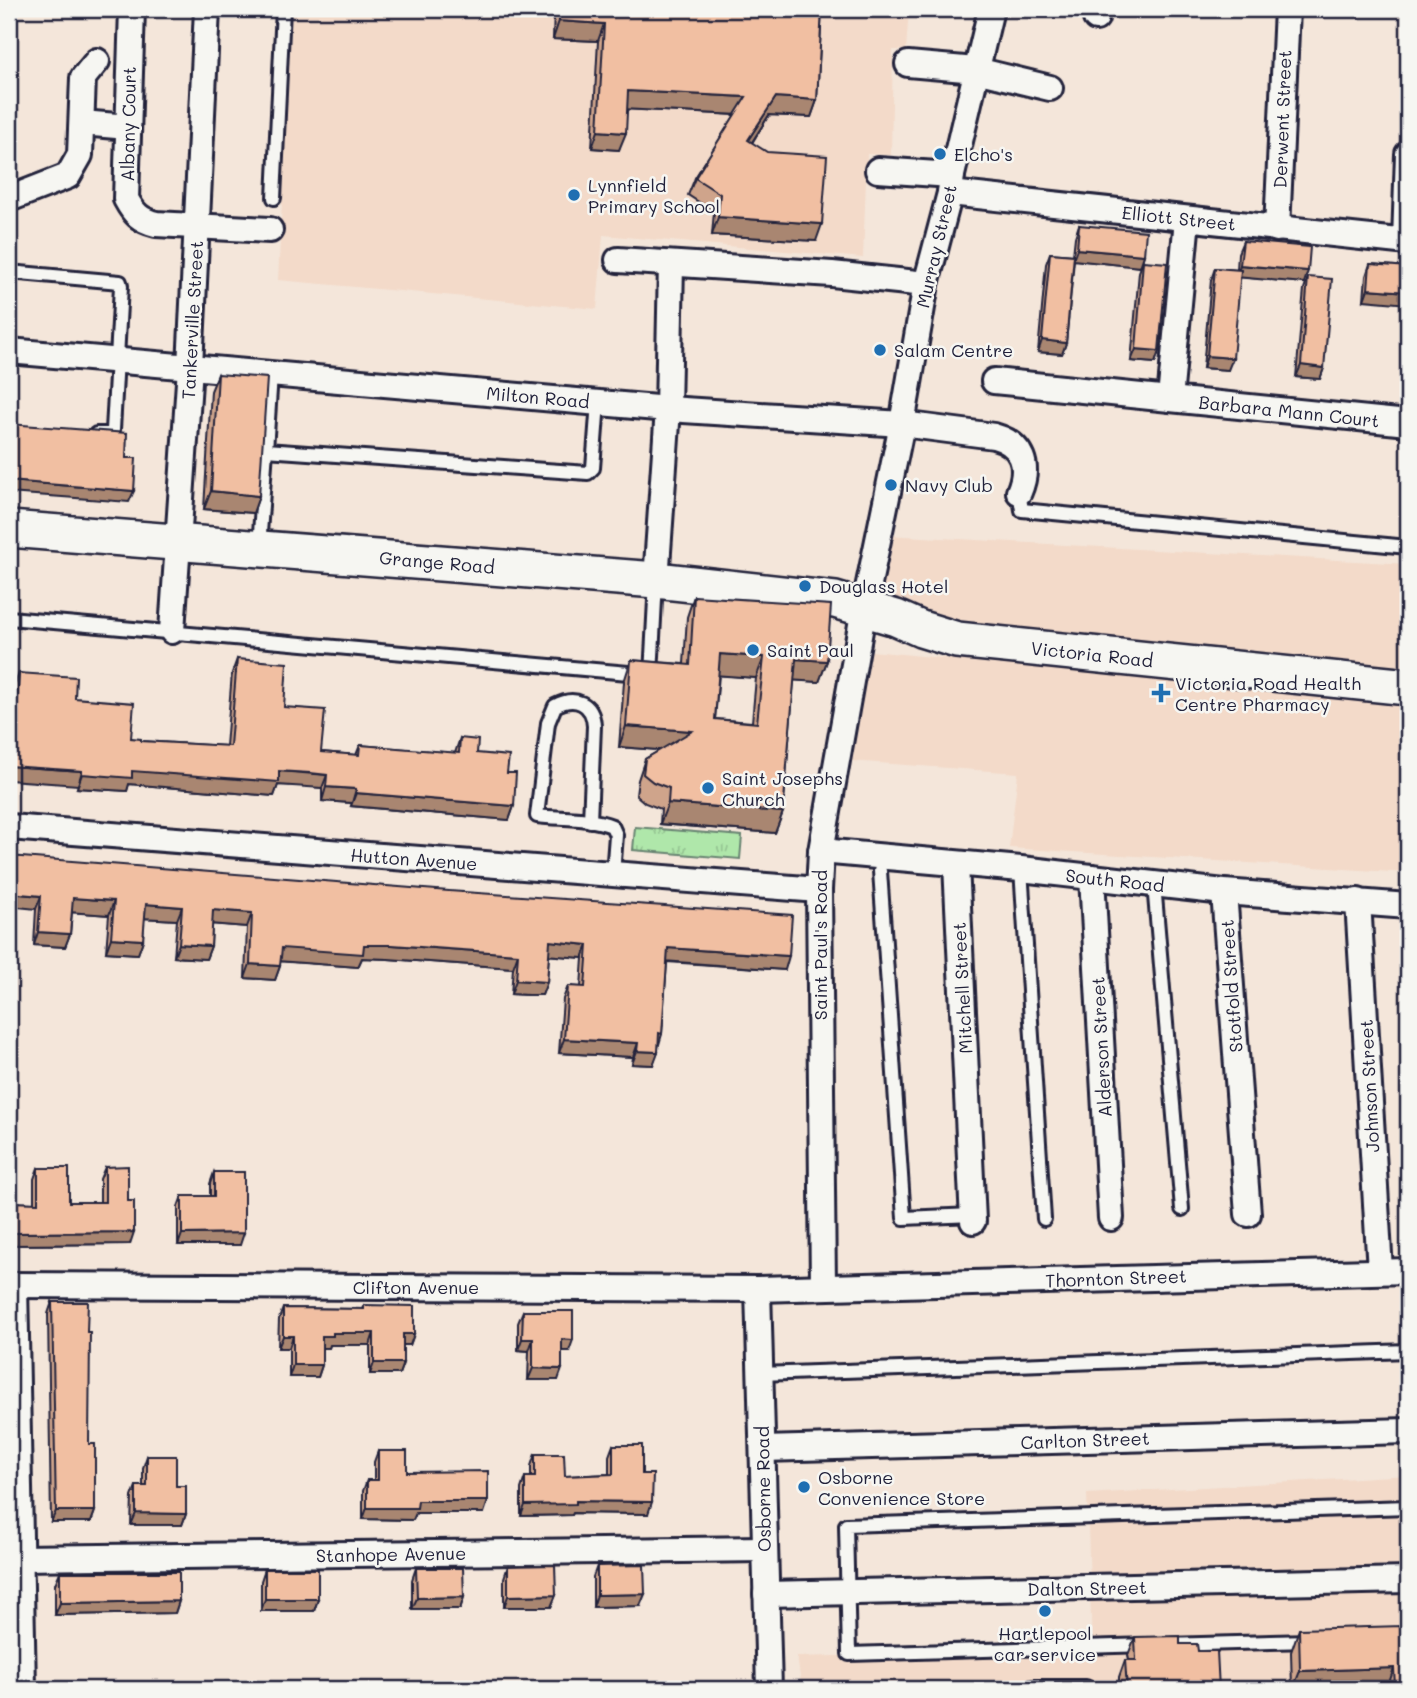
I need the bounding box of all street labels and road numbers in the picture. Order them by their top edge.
street label: Derwent Street [1268,49,1296,189]
street label: Albany Court [115,66,141,182]
street label: Murray Street [910,182,962,310]
street label: Elliott Street [1121,200,1237,236]
street label: Tankerville Street [176,240,208,400]
street label: Milton Road [485,381,591,413]
street label: Barbara Mann Court [1197,390,1381,432]
street label: Grange Road [378,545,496,579]
street label: Victoria Road [1030,636,1154,672]
street label: Hutton Avenue [350,843,478,875]
street label: South Road [1064,863,1166,897]
street label: Saint Paul's Road [808,870,832,1020]
street label: Stotfold Street [1214,919,1248,1053]
street label: Mitchell Street [947,922,977,1054]
street label: Alderson Street [1085,976,1117,1118]
street label: Johnson Street [1354,1019,1384,1153]
street label: Thornton Street [1045,1264,1187,1292]
street label: Clifton Avenue [353,1275,479,1299]
street label: Osborne Road [750,1426,776,1552]
street label: Carlton Street [1020,1426,1150,1454]
street label: Stanhope Avenue [316,1541,466,1567]
street label: Dalton Street [1027,1575,1147,1601]

